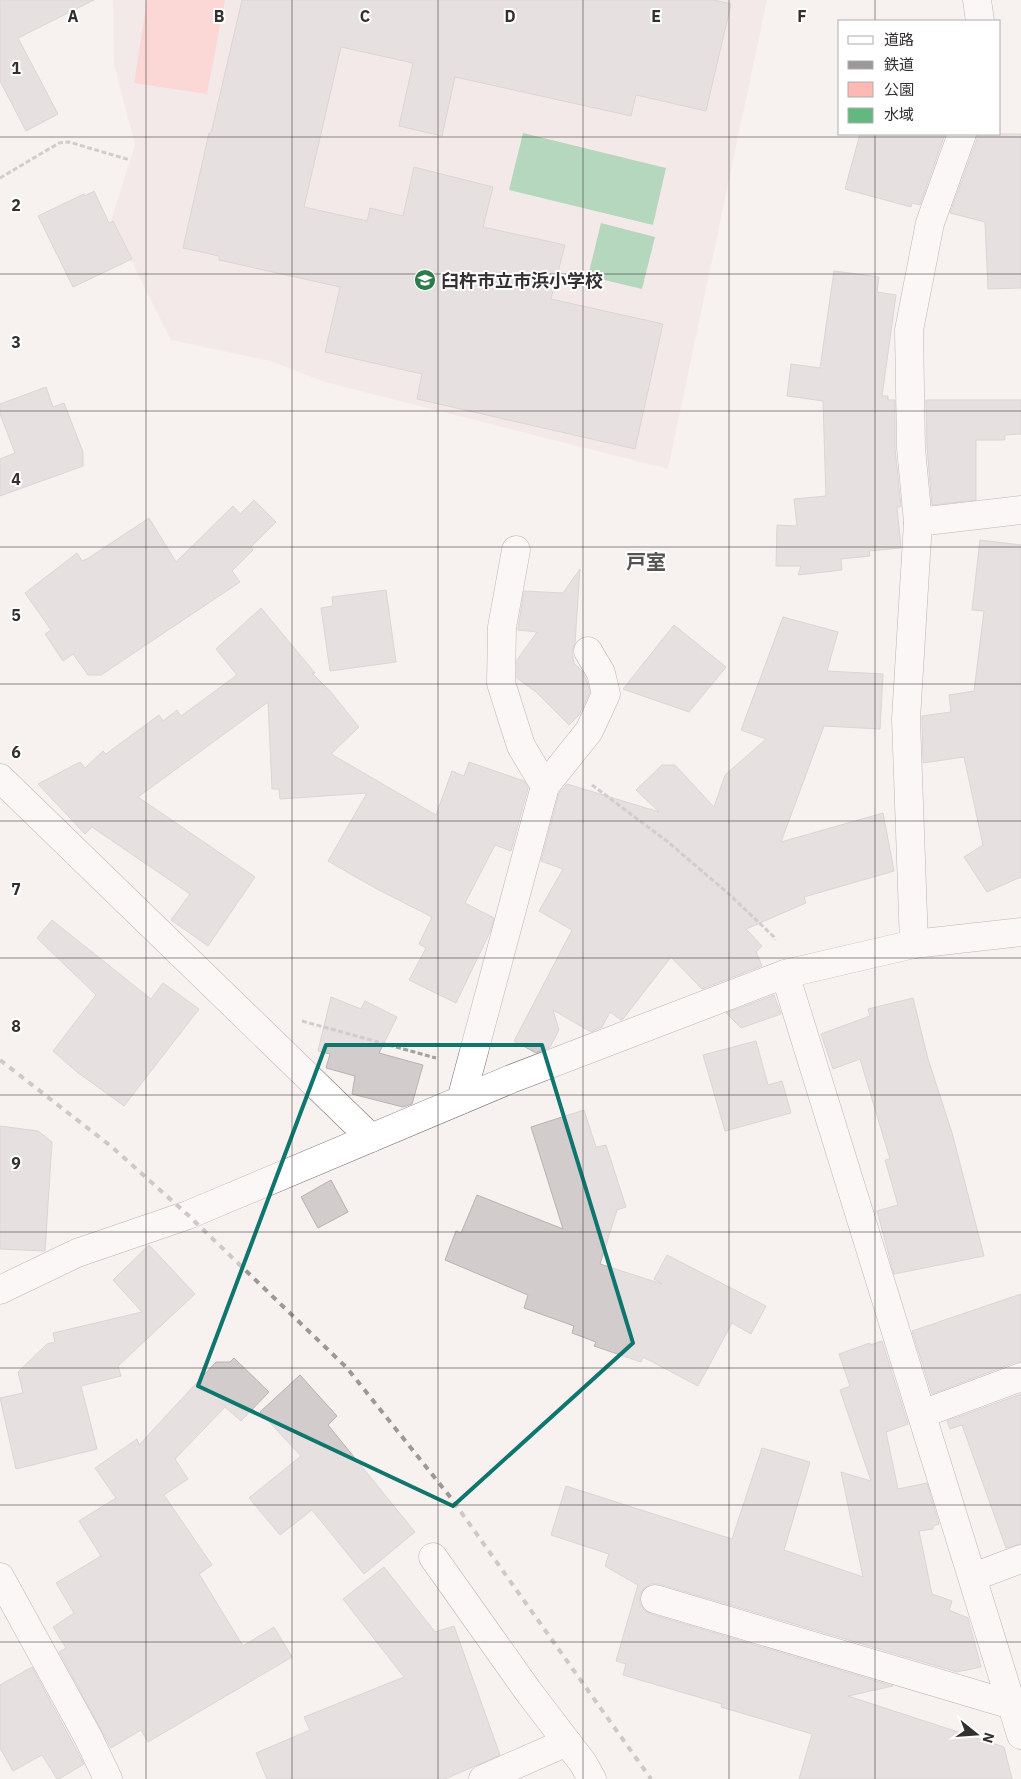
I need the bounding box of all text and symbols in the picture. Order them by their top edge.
text: A [68,6,79,26]
text: B [214,6,225,26]
text: C [360,6,370,26]
text: D [504,6,516,26]
text: E [651,6,661,26]
text: F [797,6,807,26]
legend [838,20,1001,135]
text: 道路 [884,30,914,49]
text: 鉄道 [884,55,914,74]
text: 1 [11,58,21,78]
text: 公園 [884,80,914,99]
text: 水域 [884,105,914,124]
text: 2 [11,195,21,215]
school or university icon: 臼杵市立市浜小学校 [413,268,437,292]
place label: 臼杵市立市浜小学校 [441,269,603,292]
text: 3 [11,332,21,352]
text: 4 [11,469,21,489]
district label: 戸室 [626,548,666,575]
text: 5 [11,605,21,625]
text: 6 [11,742,21,762]
text: 7 [11,879,21,899]
text: 8 [11,1016,21,1036]
text: 9 [11,1153,21,1173]
north arrow [951,1709,1001,1759]
text: N [978,1730,999,1745]

